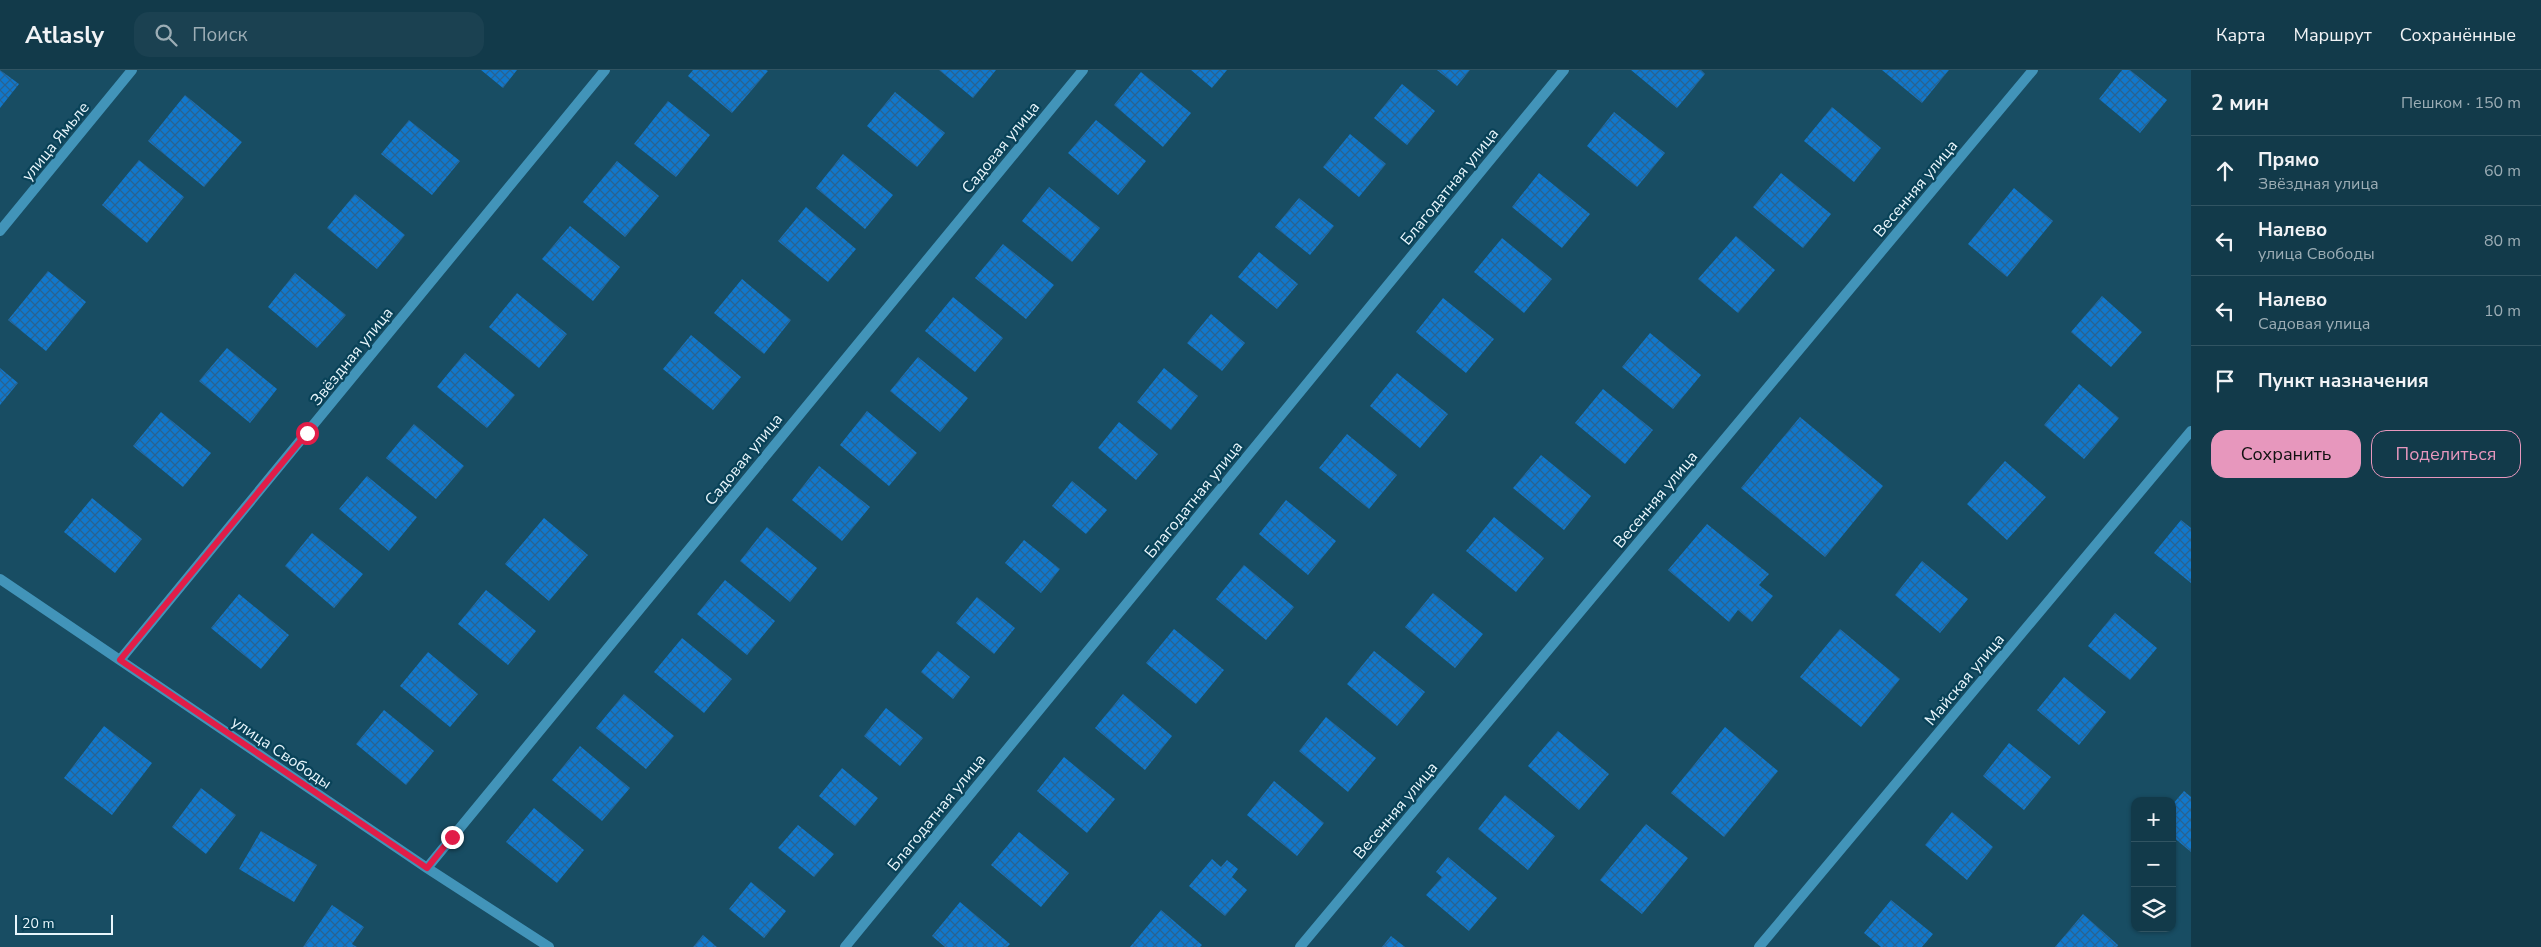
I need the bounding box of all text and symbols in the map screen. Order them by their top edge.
search box [134,12,484,57]
text: Atlasly [25,19,104,51]
icon: search [152,21,180,49]
text: Поиск [192,22,247,48]
text: Карта [2216,23,2266,47]
text: Маршрут [2294,23,2372,47]
text: Сохранённые [2400,23,2516,47]
text: 2 мин [2211,89,2269,117]
text: Пешком · 150 m [2401,92,2521,114]
street label: улица Ямьле [17,97,95,186]
street label: Садовая улица [957,97,1045,198]
street label: Благодатная улица [1396,123,1504,250]
street label: Весенняя улица [1869,135,1963,242]
text: Прямо [2258,147,2319,173]
icon: ahead [2211,157,2239,185]
text: 60 m [2484,160,2521,182]
text: Звёздная улица [2258,173,2379,195]
text: Налево [2258,217,2327,243]
icon: left [2211,227,2239,255]
text: 80 m [2484,230,2521,252]
text: улица Свободы [2258,243,2375,265]
text: Налево [2258,287,2327,313]
icon: left [2211,297,2239,325]
text: 10 m [2484,300,2521,322]
street label: Звёздная улица [305,303,398,410]
text: Садовая улица [2258,313,2371,335]
icon: arrive [2211,367,2239,395]
text: Пункт назначения [2258,368,2429,394]
street label: Садовая улица [700,409,788,510]
route start [296,422,319,445]
button: Сохранить [2211,430,2361,478]
button: Поделиться [2371,430,2521,478]
street label: Благодатная улица [1140,436,1248,563]
street label: Весенняя улица [1609,446,1703,553]
street label: Майская улица [1920,629,2010,730]
street label: улица Свободы [227,711,336,795]
street label: Благодатная улица [883,749,991,876]
street label: Весенняя улица [1349,757,1443,864]
map controls [2131,797,2176,932]
button: + [2131,797,2176,842]
route end [441,826,464,849]
button: − [2131,842,2176,887]
button: layers [2131,887,2176,932]
scale bar [15,912,112,935]
text: 20 m [22,914,54,933]

